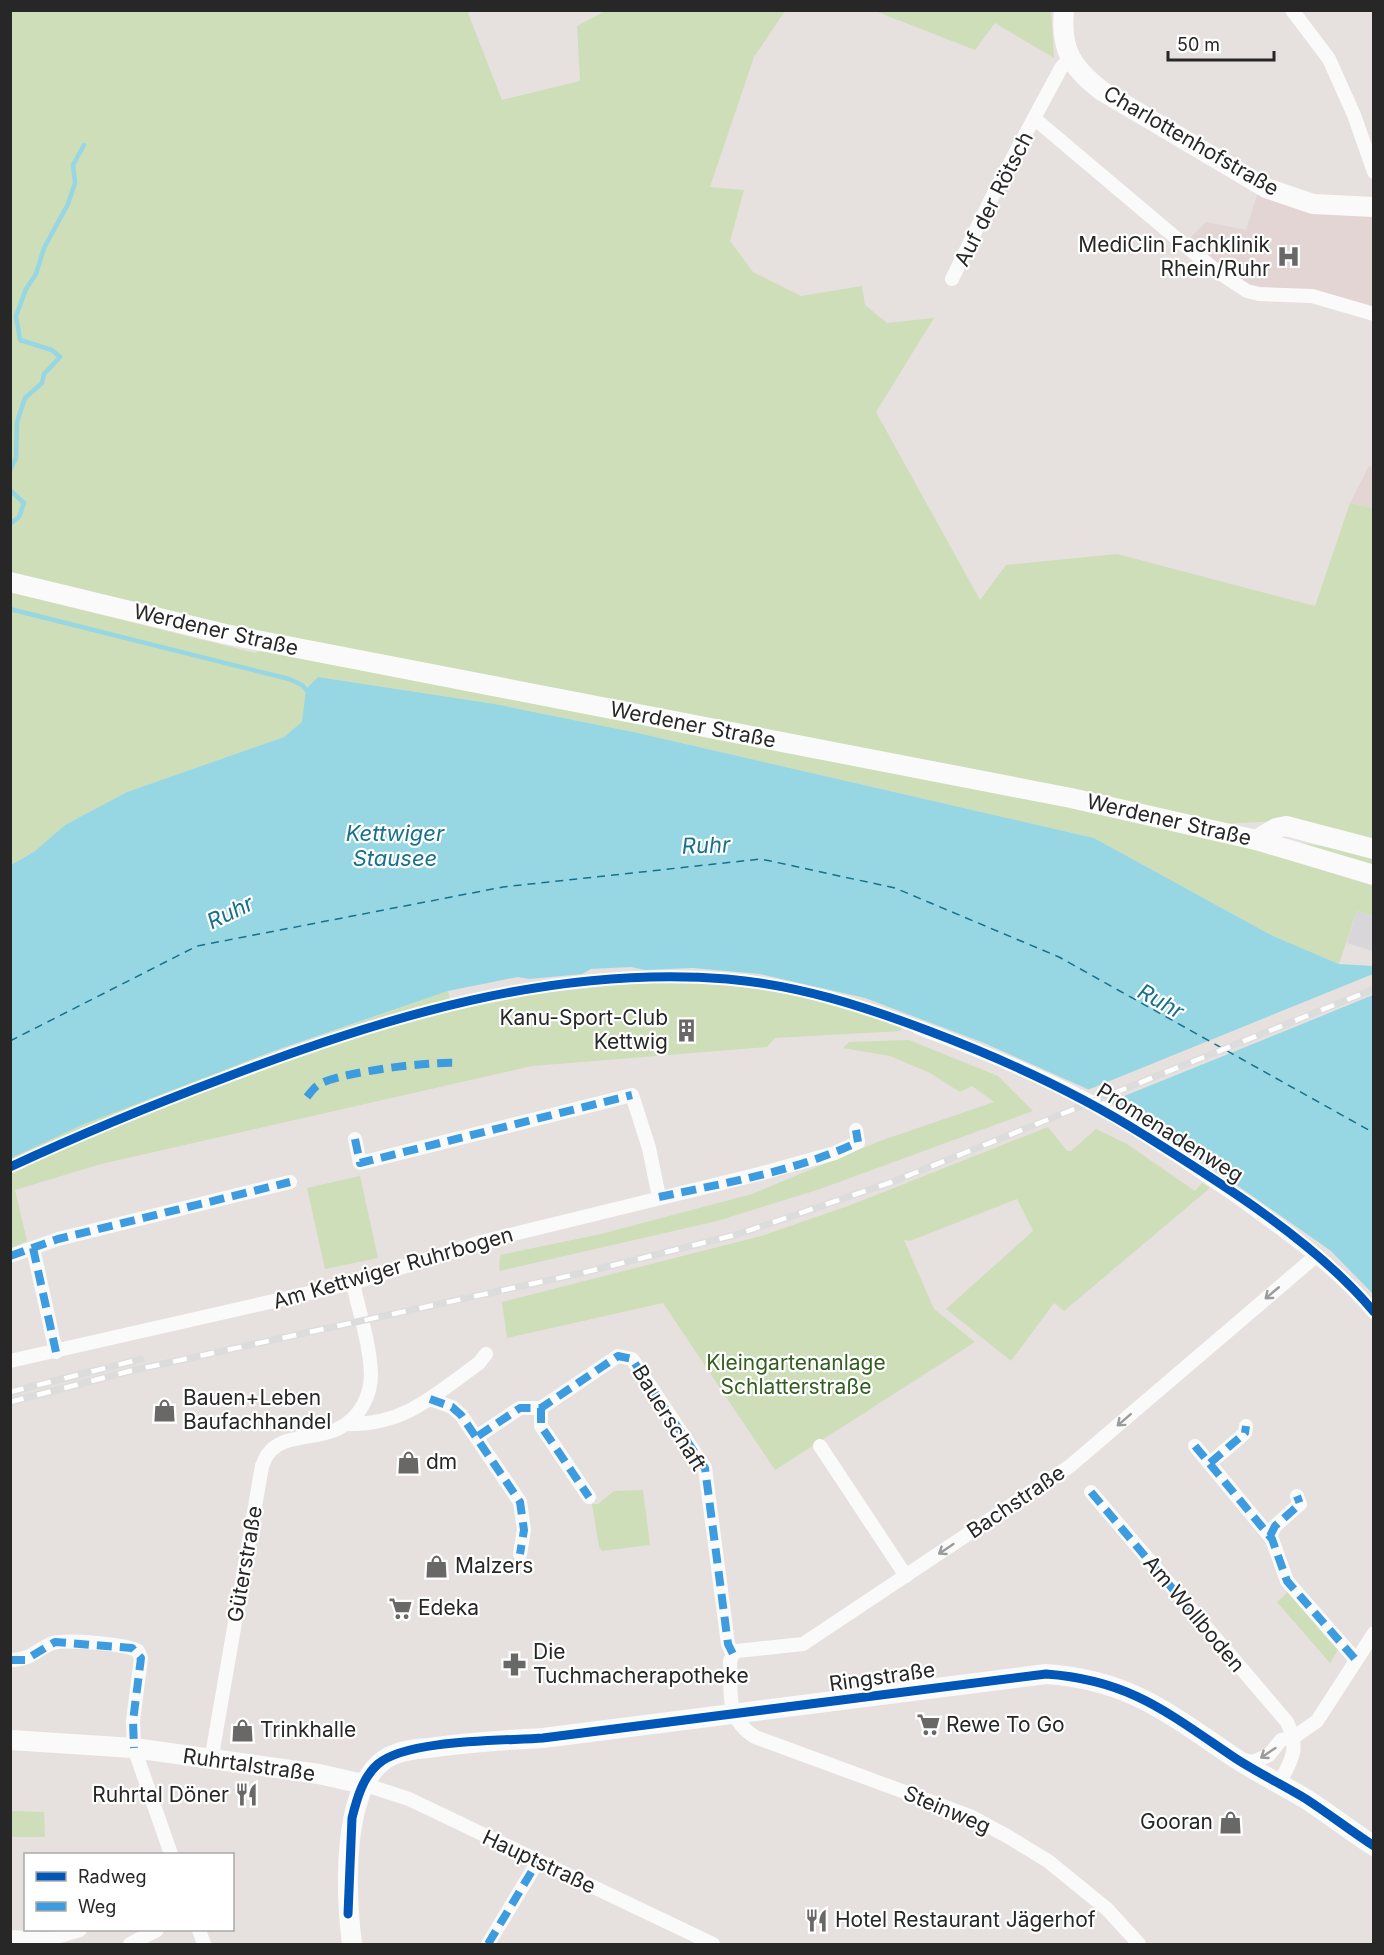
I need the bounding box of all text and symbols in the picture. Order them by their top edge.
scale bar [1168,24,1274,62]
text: 50 m [1177,34,1220,55]
street label: Charlottenhofstraße [1099,80,1283,201]
street label: Auf der Rötsch [949,127,1038,270]
place label: MediClin Fachklinik Rhein/Ruhr [1078,232,1270,281]
hospital icon: MediClin Fachklinik Rhein/Ruhr [1275,244,1301,270]
street label: Werdener Straße [131,598,301,661]
street label: Werdener Straße [608,696,778,753]
street label: Werdener Straße [1084,788,1254,851]
water label: Kettwiger Stausee [346,820,445,871]
water label: Ruhr [681,831,731,859]
water label: Ruhr [203,889,258,934]
water label: Ruhr [1133,978,1189,1024]
place label: Kanu-Sport-Club Kettwig [499,1005,668,1054]
building icon: Kanu-Sport-Club Kettwig [673,1017,699,1043]
street label: Promenadenweg [1092,1078,1248,1188]
street label: Am Kettwiger Ruhrbogen [270,1221,516,1314]
one-way arrow [1265,1286,1280,1300]
park label: Kleingartenanlage Schlatterstraße [706,1350,886,1399]
street label: Bauerschaft [627,1361,712,1475]
place label: Bauen+Leben Baufachhandel [183,1385,331,1434]
shop icon: Bauen+Leben Baufachhandel [152,1397,178,1423]
one-way arrow [1117,1413,1132,1427]
shop icon: dm [395,1449,421,1475]
place label: dm [426,1449,457,1474]
street label: Bachstraße [962,1460,1069,1543]
street label: Güterstraße [222,1504,267,1624]
one-way arrow [938,1543,955,1555]
street label: Am Wollboden [1138,1550,1250,1677]
shop icon: Malzers [424,1553,450,1579]
place label: Malzers [455,1553,533,1578]
supermarket icon: Edeka [387,1595,413,1621]
place label: Edeka [418,1595,479,1620]
place label: Die Tuchmacherapotheke [533,1639,749,1688]
pharmacy icon: Die Tuchmacherapotheke [502,1651,528,1677]
street label: Ringstraße [827,1657,937,1696]
supermarket icon: Rewe To Go [915,1712,941,1738]
place label: Rewe To Go [946,1712,1065,1737]
shop icon: Trinkhalle [229,1717,255,1743]
place label: Trinkhalle [260,1717,356,1742]
street label: Ruhrtalstraße [181,1743,317,1786]
one-way arrow [1259,1747,1276,1760]
street label: Steinweg [900,1780,994,1839]
place label: Ruhrtal Döner [92,1782,229,1807]
restaurant icon: Ruhrtal Döner [234,1782,260,1808]
place label: Gooran [1140,1809,1213,1834]
shop icon: Gooran [1218,1809,1244,1835]
street label: Hauptstraße [479,1824,600,1899]
legend [24,1853,234,1931]
text: Radweg [78,1866,147,1887]
text: Weg [78,1896,116,1917]
restaurant icon: Hotel Restaurant Jägerhof [804,1907,830,1933]
place label: Hotel Restaurant Jägerhof [835,1907,1096,1932]

